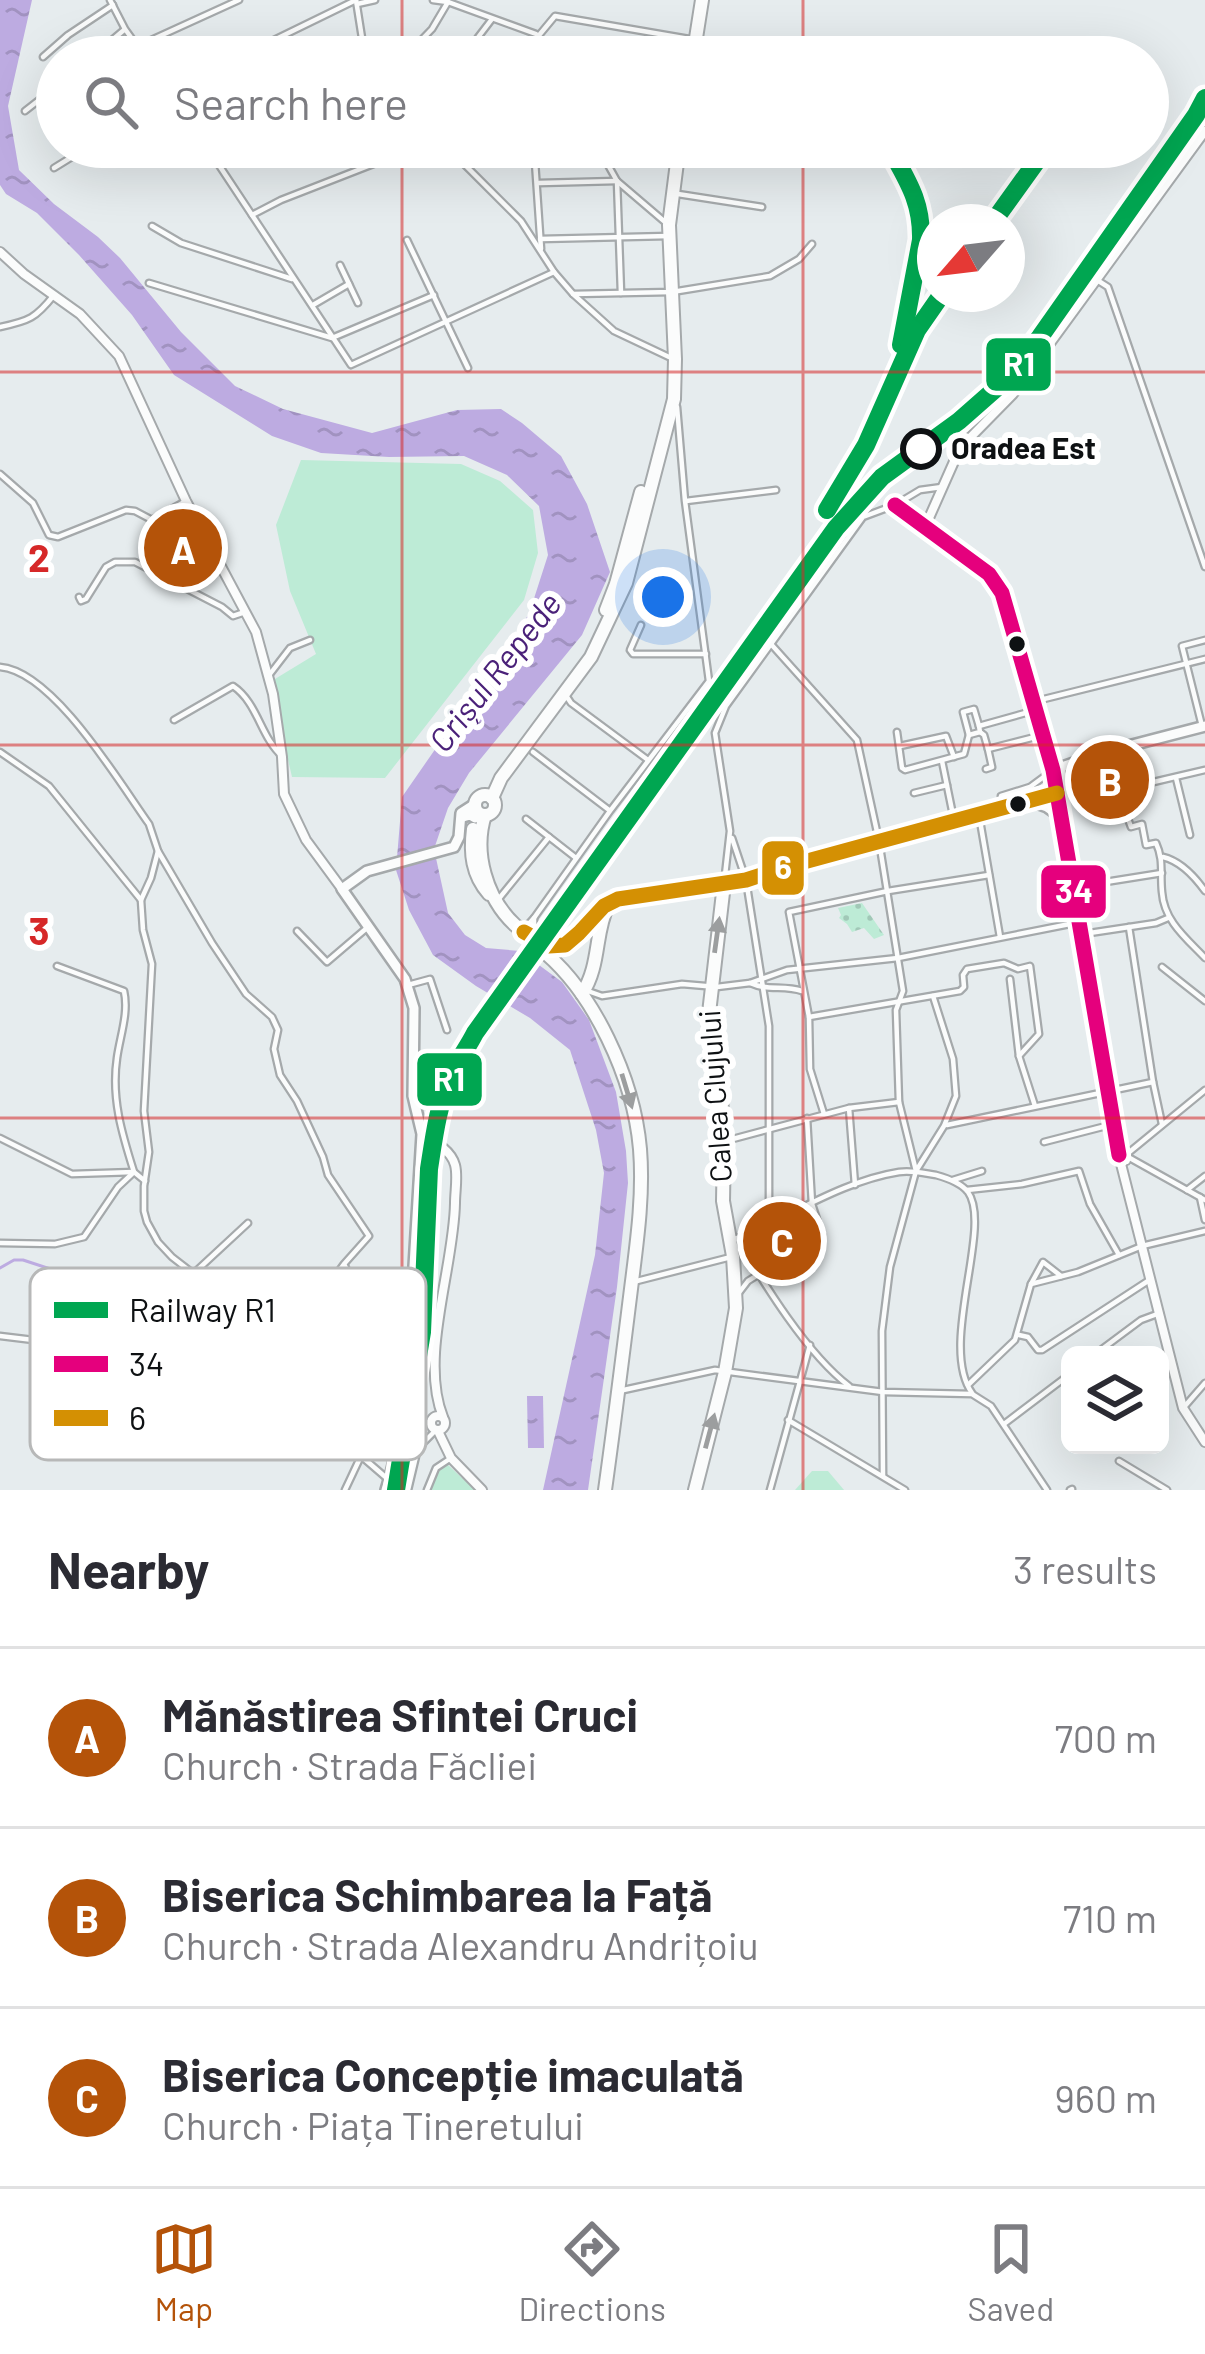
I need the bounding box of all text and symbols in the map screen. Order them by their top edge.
search box [36,36,1169,168]
icon: search [78,69,144,135]
text: Search here [174,75,408,129]
north arrow [917,204,1025,312]
line badge: R1 [984,336,1053,393]
text: R1 [1003,343,1035,383]
place label: Oradea Est [951,429,1096,465]
marker: Oradea Est [902,430,940,468]
pin: A [144,503,222,593]
text: 2 [28,533,50,580]
your location [633,567,693,627]
water label: Crișul Repede [420,584,569,759]
unlabelled marker [1006,633,1028,655]
pin: B [1071,735,1149,825]
unlabelled marker [1007,793,1029,815]
line badge: 6 [760,839,806,897]
text: 6 [774,846,792,886]
line badge: 34 [1039,863,1108,920]
text: 34 [1055,870,1093,910]
text: 3 [28,906,50,953]
one-way arrow [707,916,726,953]
street label: Calea Clujului [690,1009,738,1184]
line badge: R1 [415,1051,484,1108]
text: R1 [433,1058,465,1098]
one-way arrow [619,1073,637,1110]
pin: C [743,1196,821,1286]
legend [30,1268,426,1460]
text: Railway R1 [129,1289,276,1329]
text: 34 [129,1343,164,1383]
map controls [1061,1346,1169,1454]
button: layers [1061,1346,1169,1454]
text: 6 [129,1397,146,1437]
one-way arrow [701,1412,720,1449]
text: Nearby [48,1538,209,1599]
text: 3 results [1013,1545,1157,1592]
text: Mănăstirea Sfintei Cruci [162,1687,638,1741]
text: A [74,1714,100,1761]
text: 700 m [1054,1714,1157,1761]
text: Church · Strada Făcliei [162,1741,537,1788]
text: Biserica Schimbarea la Față [162,1867,713,1921]
text: B [75,1894,99,1941]
text: 710 m [1063,1894,1157,1941]
text: Church · Strada Alexandru Andrițoiu [162,1921,759,1968]
text: Biserica Concepție imaculată [162,2047,744,2101]
text: C [75,2074,99,2121]
text: 960 m [1055,2074,1157,2121]
text: Church · Piața Tineretului [162,2101,584,2148]
tab: Map [151,2216,217,2328]
tab: Directions [518,2216,666,2328]
tab: Saved [968,2216,1054,2328]

